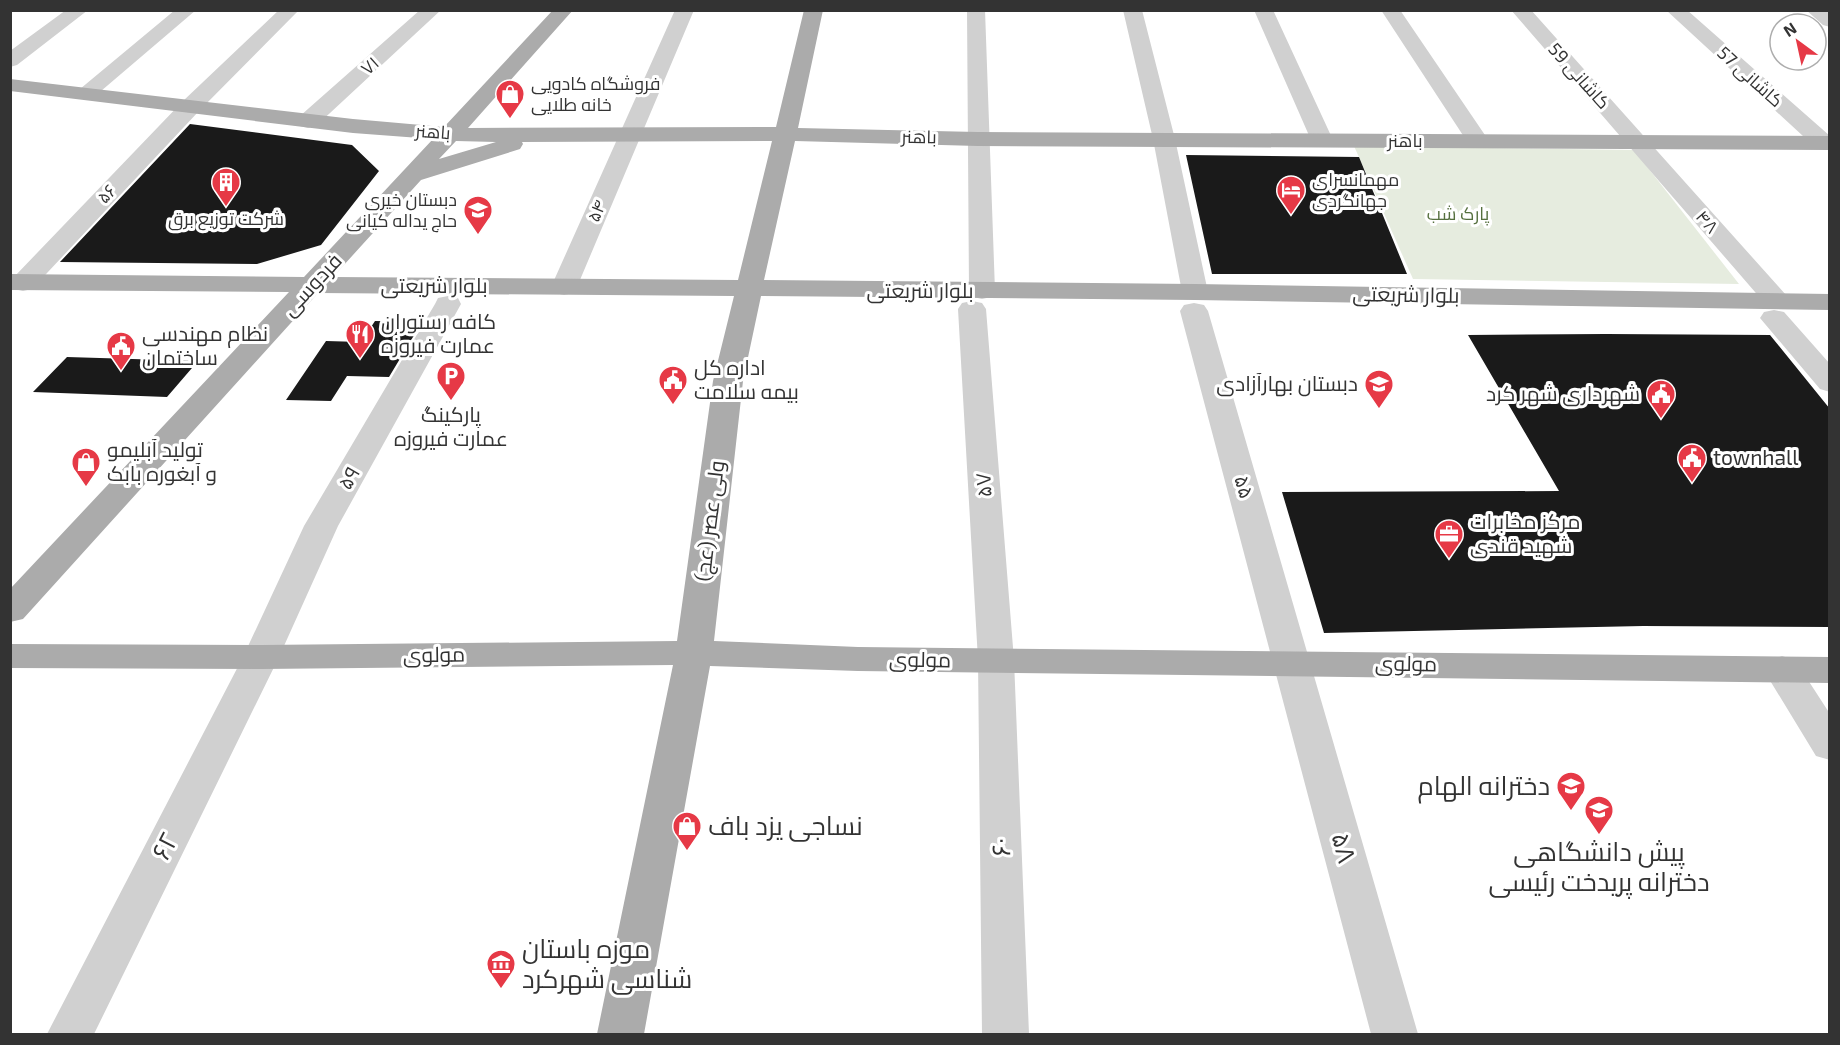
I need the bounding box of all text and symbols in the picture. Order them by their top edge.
north arrow [1768,12,1828,72]
text: N [1780,18,1800,40]
street label: کاشانی 59 [1544,38,1615,114]
street label: کاشانی 57 [1713,41,1788,112]
street label: ۷۱ [356,51,383,79]
place label: فروشگاه کادویی خانه طلایی [531,72,660,116]
shop icon: فروشگاه کادویی خانه طلایی [494,78,526,120]
street label: باهنر [414,119,451,144]
street label: باهنر [900,125,937,148]
street label: باهنر [1386,129,1423,152]
building icon: شرکت توزیع برق [210,166,242,208]
place label: مهمانسرای جهانگردی [1312,168,1399,212]
hotel icon: مهمانسرای جهانگردی [1275,174,1307,216]
street label: ۵۶ [92,179,121,208]
place label: دبستان خیری حاج یداله کیانی [346,188,457,233]
school or university icon: دبستان خیری حاج یداله کیانی [462,194,494,236]
street label: ۵۴ [582,196,610,225]
park label: پارک شب [1427,202,1489,226]
street label: ۴۸ [1692,205,1724,237]
place label: شرکت توزیع برق [168,207,284,231]
street label: فردوسی [276,247,348,322]
street label: بلوار شریعتی [380,272,488,299]
street label: بلوار شریعتی [866,277,974,304]
street label: بلوار شریعتی [1352,280,1460,309]
place label: کافه رستوران عمارت فیروزه [381,308,496,358]
restaurant icon: کافه رستوران عمارت فیروزه [344,318,376,360]
place label: نظام مهندسی ساختمان [142,320,268,371]
public building icon: نظام مهندسی ساختمان [105,330,137,372]
place label: اداره کل بیمه سلامت [694,354,799,403]
parking icon: پارکینگ عمارت فیروزه [435,360,467,402]
public building icon: اداره کل بیمه سلامت [657,364,689,406]
school or university icon: دبستان بهارآزادی [1363,368,1395,410]
place label: دبستان بهارآزادی [1216,370,1358,397]
public building icon: شهرداری شهر کرد [1645,378,1677,420]
place label: شهرداری شهر کرد [1486,380,1640,407]
place label: پارکینگ عمارت فیروزه [394,401,508,451]
place label: تولید آبلیمو و آبغوره بابک [107,436,217,486]
public building icon: townhall [1676,442,1708,484]
place label: townhall [1713,444,1799,469]
shop icon: تولید آبلیمو و آبغوره بابک [70,446,102,488]
street label: ولی عصر (عج) [689,459,731,583]
street label: ۵۹ [331,461,364,493]
street label: ۵۷ [969,472,996,498]
street label: ۵۵ [1230,472,1261,501]
place label: مرکز مخابرات شهید قندی [1470,508,1580,559]
office icon: مرکز مخابرات شهید قندی [1433,518,1465,560]
street label: مولوی [403,640,465,669]
street label: مولوی [889,645,951,674]
street label: مولوی [1375,649,1437,678]
place label: دخترانه الهام [1418,769,1550,804]
school or university icon: دخترانه الهام [1555,770,1587,812]
school or university icon: پیش دانشگاهی دخترانه پریدخت رئیسی [1583,794,1615,836]
place label: نساجی یزد باف [708,809,863,842]
shop icon: نساجی یزد باف [671,810,703,852]
street label: ۶۲ [144,827,183,864]
street label: ۵۸ [1327,829,1364,866]
place label: پیش دانشگاهی دخترانه پریدخت رئیسی [1488,835,1710,899]
street label: ۶۰ [984,837,1015,857]
place label: موزه باستان شناسی شهرکرد [522,932,692,995]
museum icon: موزه باستان شناسی شهرکرد [485,948,517,990]

